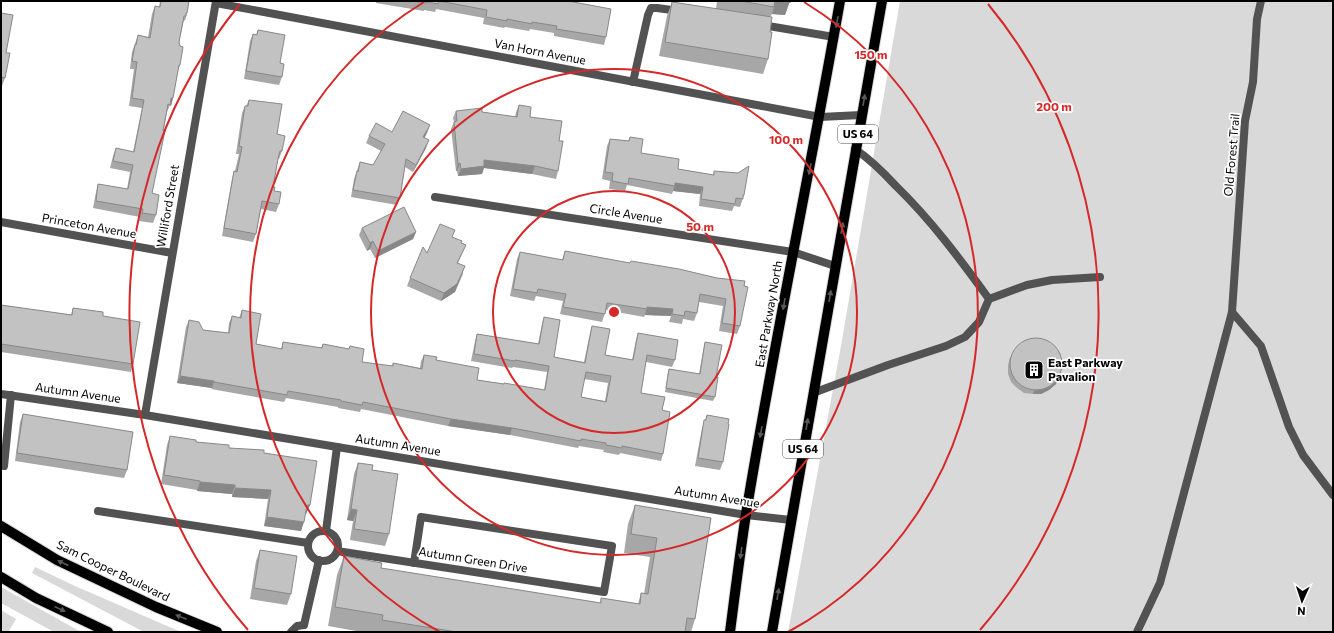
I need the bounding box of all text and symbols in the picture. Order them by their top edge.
one-way arrow [833,16,839,28]
street label: Van Horn Avenue [493,35,587,67]
text: 150 m [854,47,888,61]
one-way arrow [861,94,867,106]
text: 200 m [1036,99,1072,113]
street label: Old Forest Trail [1220,113,1242,197]
road number: US 64 [838,125,878,143]
text: 100 m [769,132,803,146]
street label: Williford Street [153,163,181,248]
one-way arrow [806,163,812,175]
street label: Circle Avenue [589,200,664,226]
street label: Princeton Avenue [41,210,137,240]
text: 50 m [686,219,714,233]
one-way arrow [839,222,845,234]
street label: East Parkway North [752,259,784,368]
one-way arrow [827,290,833,302]
one-way arrow [781,298,787,310]
centre of rings [607,305,621,319]
place label: East Parkway Pavalion [1048,355,1123,383]
building icon: East Parkway Pavalion [1023,359,1045,381]
street label: Autumn Avenue [35,379,122,405]
one-way arrow [805,418,811,430]
one-way arrow [758,426,764,438]
street label: Autumn Avenue [355,430,442,458]
road number: US 64 [783,440,823,458]
street label: Autumn Avenue [674,482,761,510]
street label: Sam Cooper Boulevard [55,537,172,604]
street label: Autumn Green Drive [418,543,529,575]
one-way arrow [738,547,744,559]
one-way arrow [58,560,69,566]
north arrow [1282,581,1322,621]
one-way arrow [775,587,781,600]
text: N [1297,605,1306,618]
one-way arrow [54,606,65,612]
one-way arrow [176,614,187,620]

